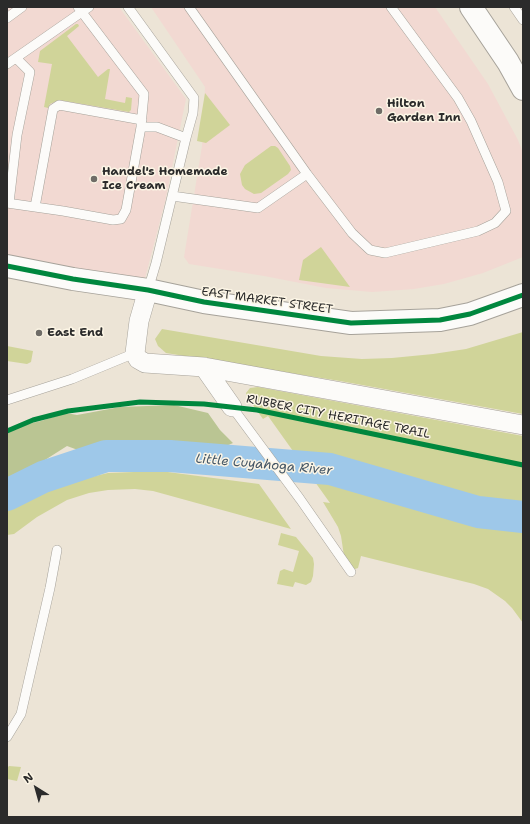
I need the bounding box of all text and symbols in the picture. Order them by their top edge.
place label: Hilton Garden Inn [387,97,461,125]
marker: Hilton Garden Inn [374,106,384,116]
place label: Handel's Homemade Ice Cream [102,165,228,193]
marker: Handel's Homemade Ice Cream [89,174,99,184]
street label: EAST MARKET STREET [200,285,334,317]
place label: East End [47,326,103,340]
marker: East End [34,328,44,338]
street label: RUBBER CITY HERITAGE TRAIL [245,392,431,442]
water label: Little Cuyahoga River [195,451,333,479]
north arrow [16,768,56,808]
text: N [20,769,36,787]

